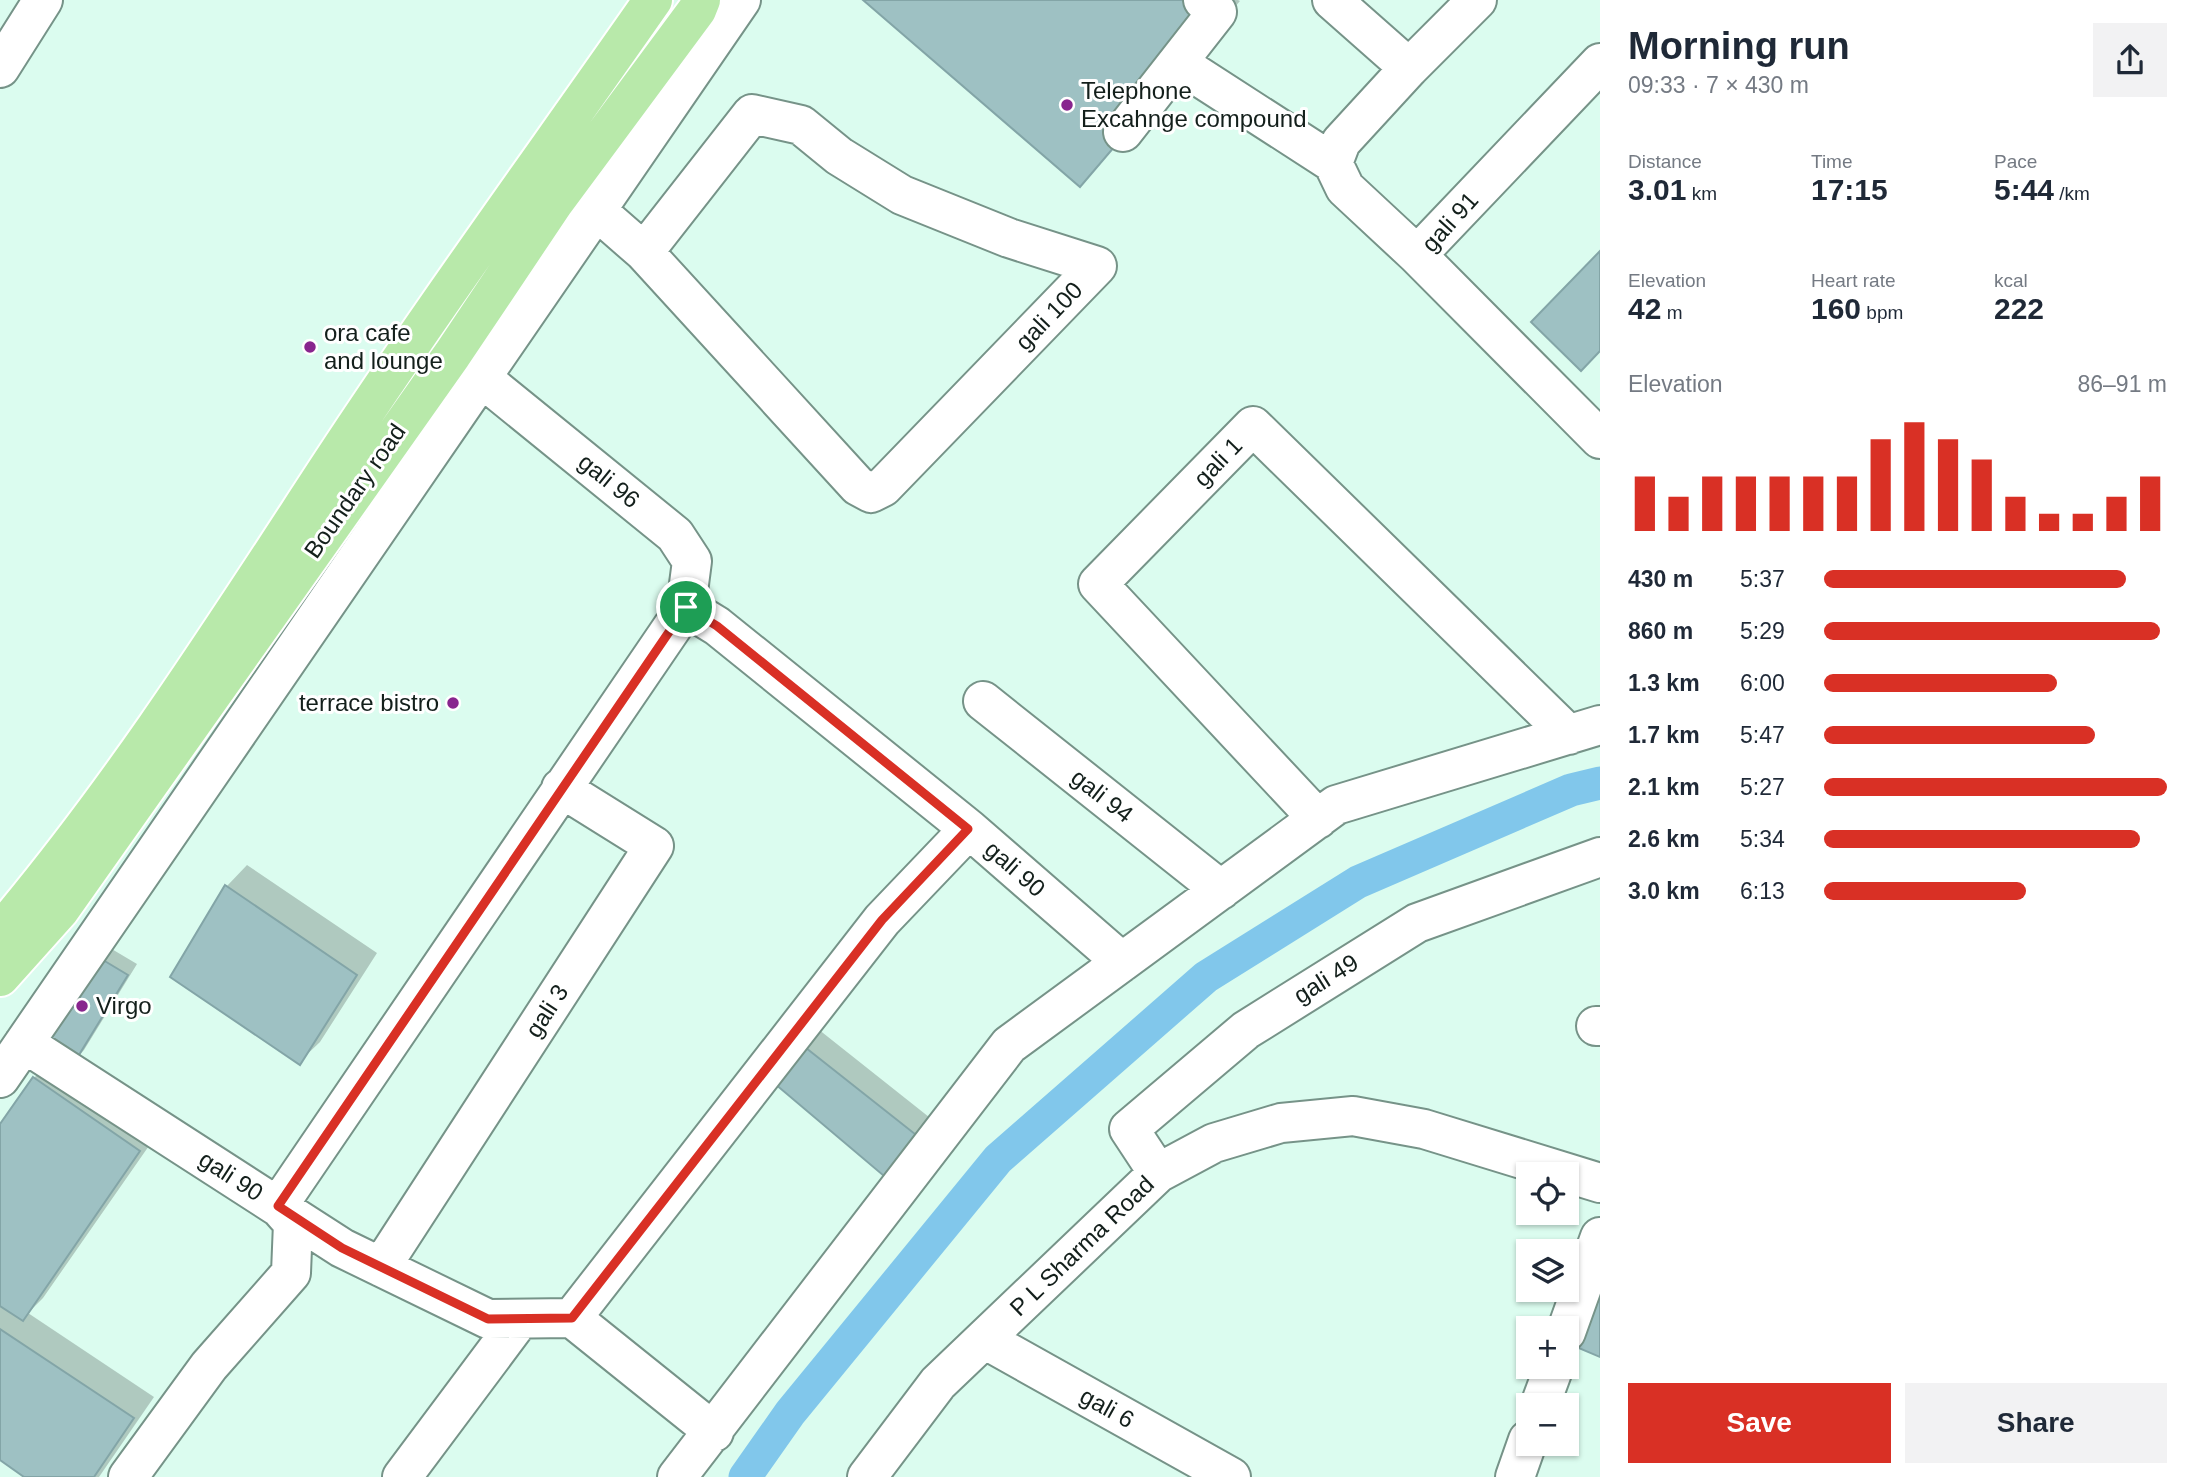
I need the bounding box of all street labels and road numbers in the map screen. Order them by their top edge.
street label: gali 91 [1416,186,1483,257]
street label: gali 100 [1010,276,1088,355]
street label: Boundary road [298,418,411,563]
street label: gali 1 [1188,432,1247,492]
street label: gali 96 [573,448,645,513]
street label: gali 94 [1066,763,1138,828]
street label: gali 90 [980,835,1051,902]
street label: gali 49 [1289,948,1363,1009]
street label: gali 3 [520,979,574,1042]
street label: gali 90 [194,1145,268,1206]
street label: P L Sharma Road [1004,1170,1159,1321]
street label: gali 6 [1076,1382,1139,1433]

